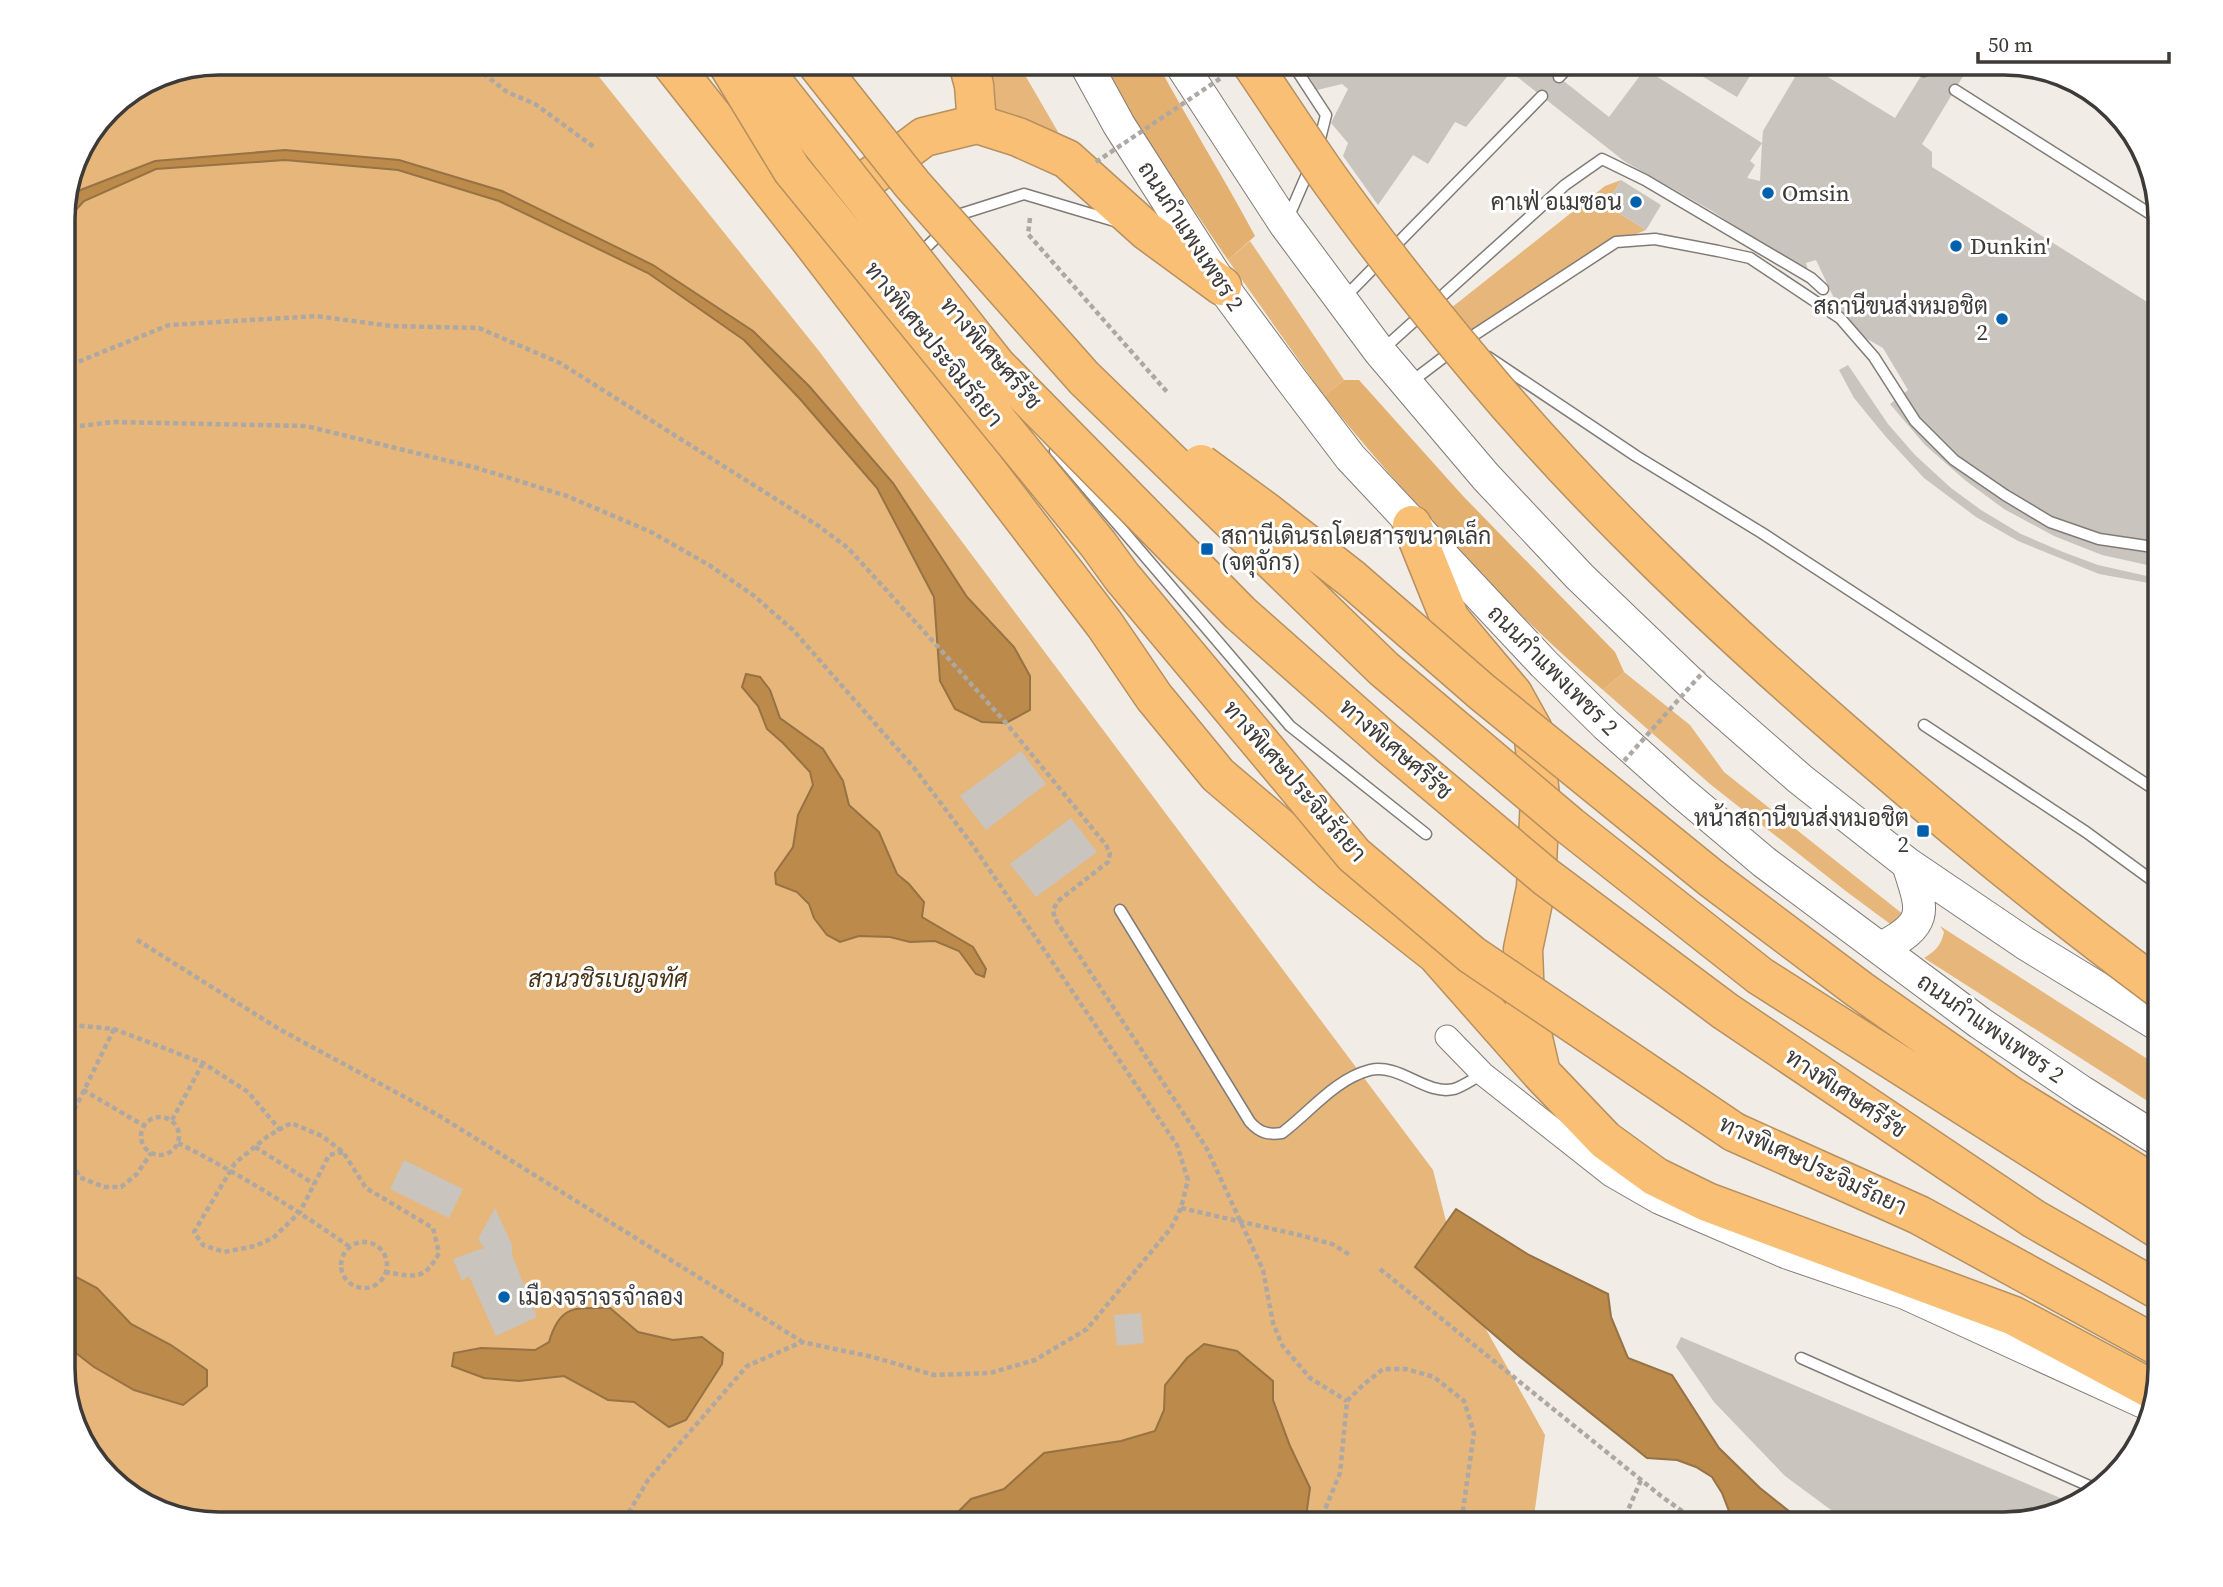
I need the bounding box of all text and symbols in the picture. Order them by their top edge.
scale bar [1978,21,2169,65]
text: 50 m [1988,30,2033,59]
street label: ถนนกำแพงเพชร 2 [1130,155,1252,317]
place label: Omsin [1782,177,1850,209]
marker: Omsin [1760,185,1776,201]
place label: คาเฟ่ อเมซอน [1491,186,1622,218]
marker: คาเฟ่ อเมซอน [1628,194,1644,210]
place label: Dunkin' [1970,230,2050,262]
marker: Dunkin' [1948,238,1964,254]
street label: ทางพิเศษประจิมรัถยา [857,255,1011,433]
street label: ทางพิเศษศรีรัช [933,290,1049,416]
place label: สถานีขนส่งหมอชิต 2 [1813,290,1988,348]
marker: สถานีขนส่งหมอชิต 2 [1994,311,2010,327]
place label: สถานีเดินรถโดยสารขนาดเล็ก (จตุจักร) [1221,519,1491,578]
marker: สถานีเดินรถโดยสารขนาดเล็ก (จตุจักร) [1199,541,1215,557]
street label: ถนนกำแพงเพชร 2 [1481,598,1625,742]
street label: ทางพิเศษศรีรัช [1333,691,1459,807]
street label: ทางพิเศษประจิมรัถยา [1216,694,1374,868]
place label: หน้าสถานีขนส่งหมอชิต 2 [1694,802,1909,860]
marker: หน้าสถานีขนส่งหมอชิต 2 [1915,823,1931,839]
park label: สวนวชิรเบญจทัศ [528,963,689,995]
street label: ถนนกำแพงเพชร 2 [1911,965,2071,1091]
street label: ทางพิเศษศรีรัช [1779,1041,1913,1145]
street label: ทางพิเศษประจิมรัถยา [1714,1107,1912,1223]
place label: เมืองจราจรจำลอง [518,1281,683,1313]
marker: เมืองจราจรจำลอง [496,1289,512,1305]

